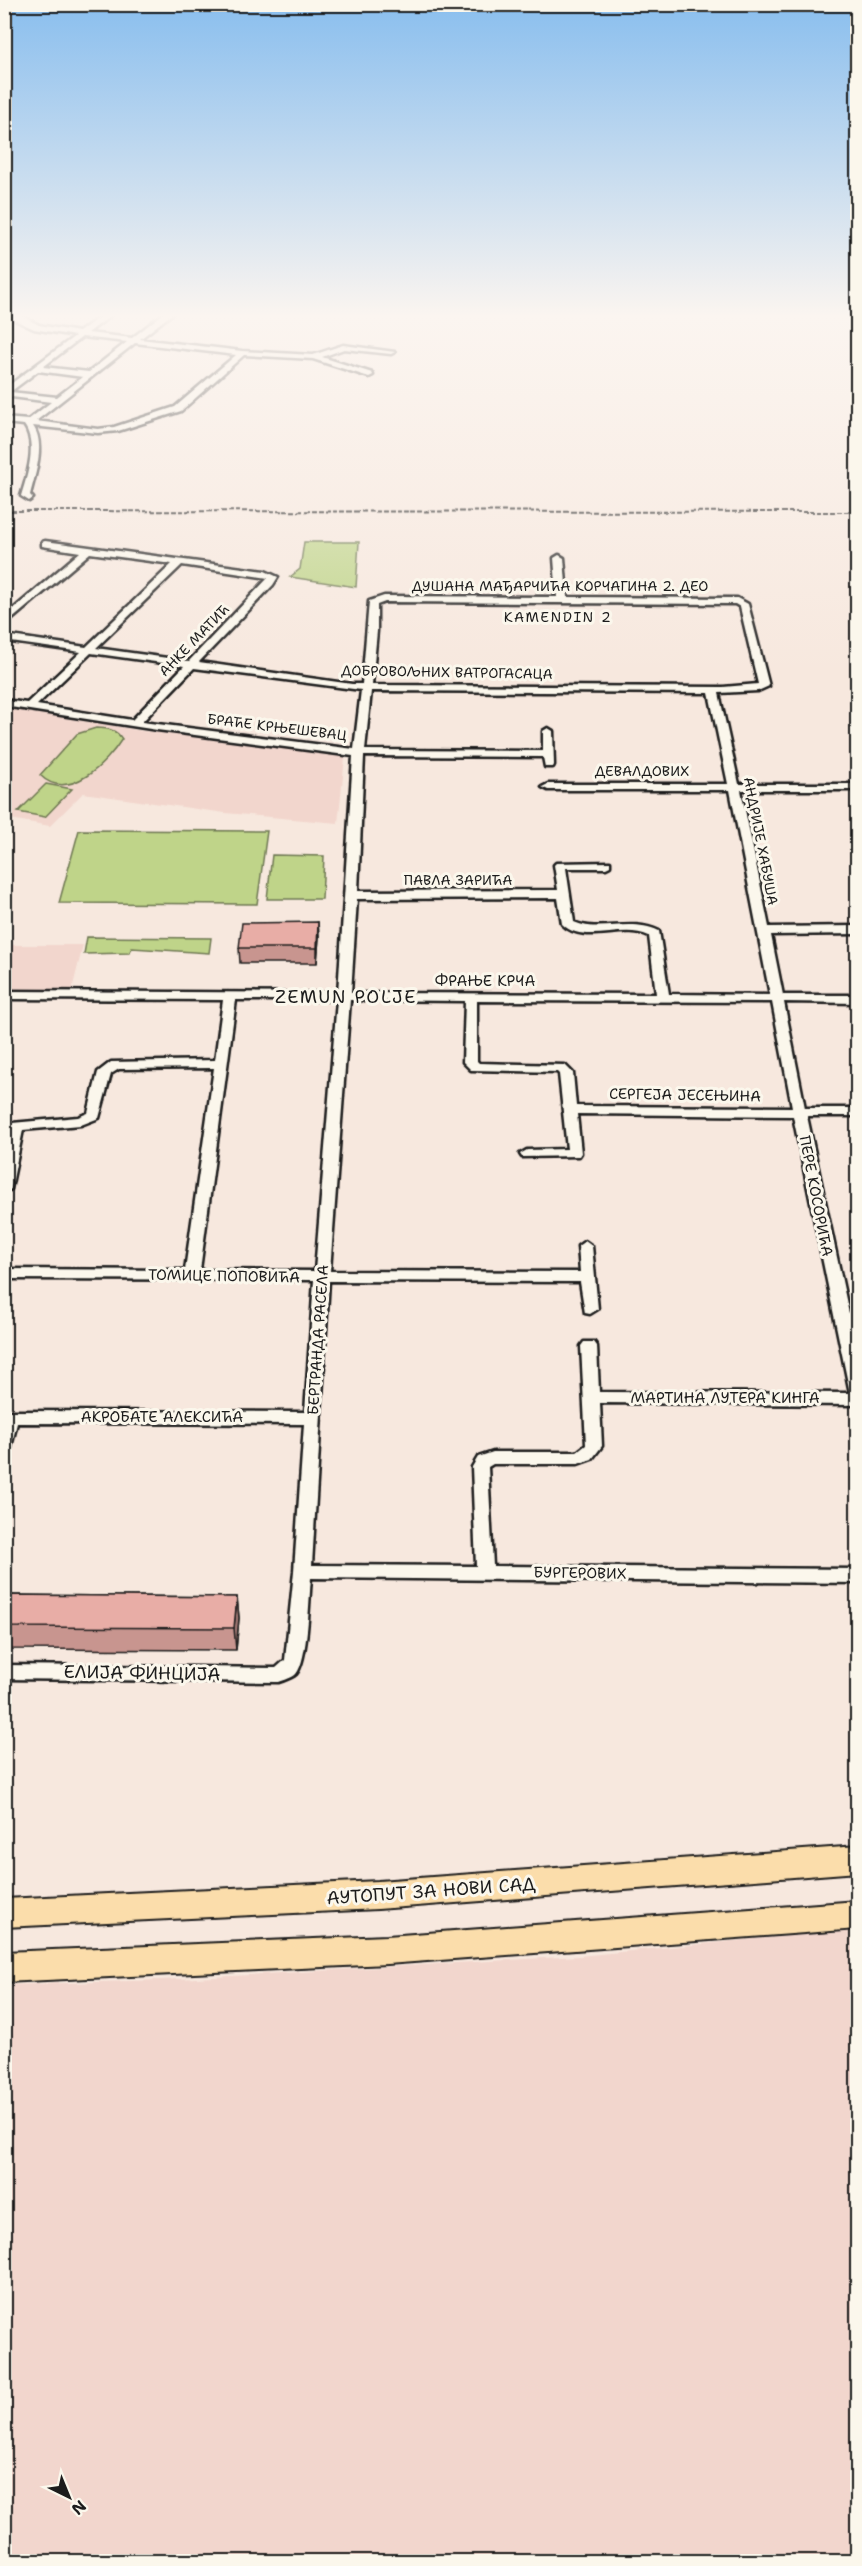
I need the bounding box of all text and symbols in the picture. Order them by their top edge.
street label: ДУШАНА МАЂАРЧИЋА КОРЧАГИНА 2. ДЕО [412,577,708,595]
street label: АНКЕ МАТИЋ [155,600,233,680]
district label: KAMENDIN 2 [504,608,612,626]
street label: ДОБРОВОЉНИХ ВАТРОГАСАЦА [341,661,553,683]
street label: БРАЋЕ КРЊЕШЕВАЦ [206,710,348,744]
street label: ДЕВАЛДОВИХ [595,762,689,780]
street label: АНДРИЈЕ ХАБУША [740,775,782,907]
street label: ПАВЛА ЗАРИЋА [404,871,512,889]
street label: ФРАЊЕ КРЧА [435,971,535,991]
district label: ZEMUN POLJE [275,985,417,1009]
street label: СЕРГЕЈА ЈЕСЕЊИНА [609,1084,761,1106]
street label: ПЕРЕ КОСОРИЋА [794,1134,838,1258]
street label: БЕРТРАНДА РАСЕЛА [303,1264,333,1416]
street label: ТОМИЦЕ ПОПОВИЋА [148,1265,300,1287]
street label: МАРТИНА ЛУТЕРА КИНГА [630,1388,820,1408]
street label: АКРОБАТЕ АЛЕКСИЋА [81,1407,243,1427]
street label: БУРГЕРОВИХ [533,1562,627,1584]
street label: ЕЛИЈА ФИНЦИЈА [63,1660,221,1686]
street label: АУТОПУТ ЗА НОВИ САД [326,1872,537,1910]
north arrow [39,2467,99,2527]
text: N [67,2496,91,2520]

